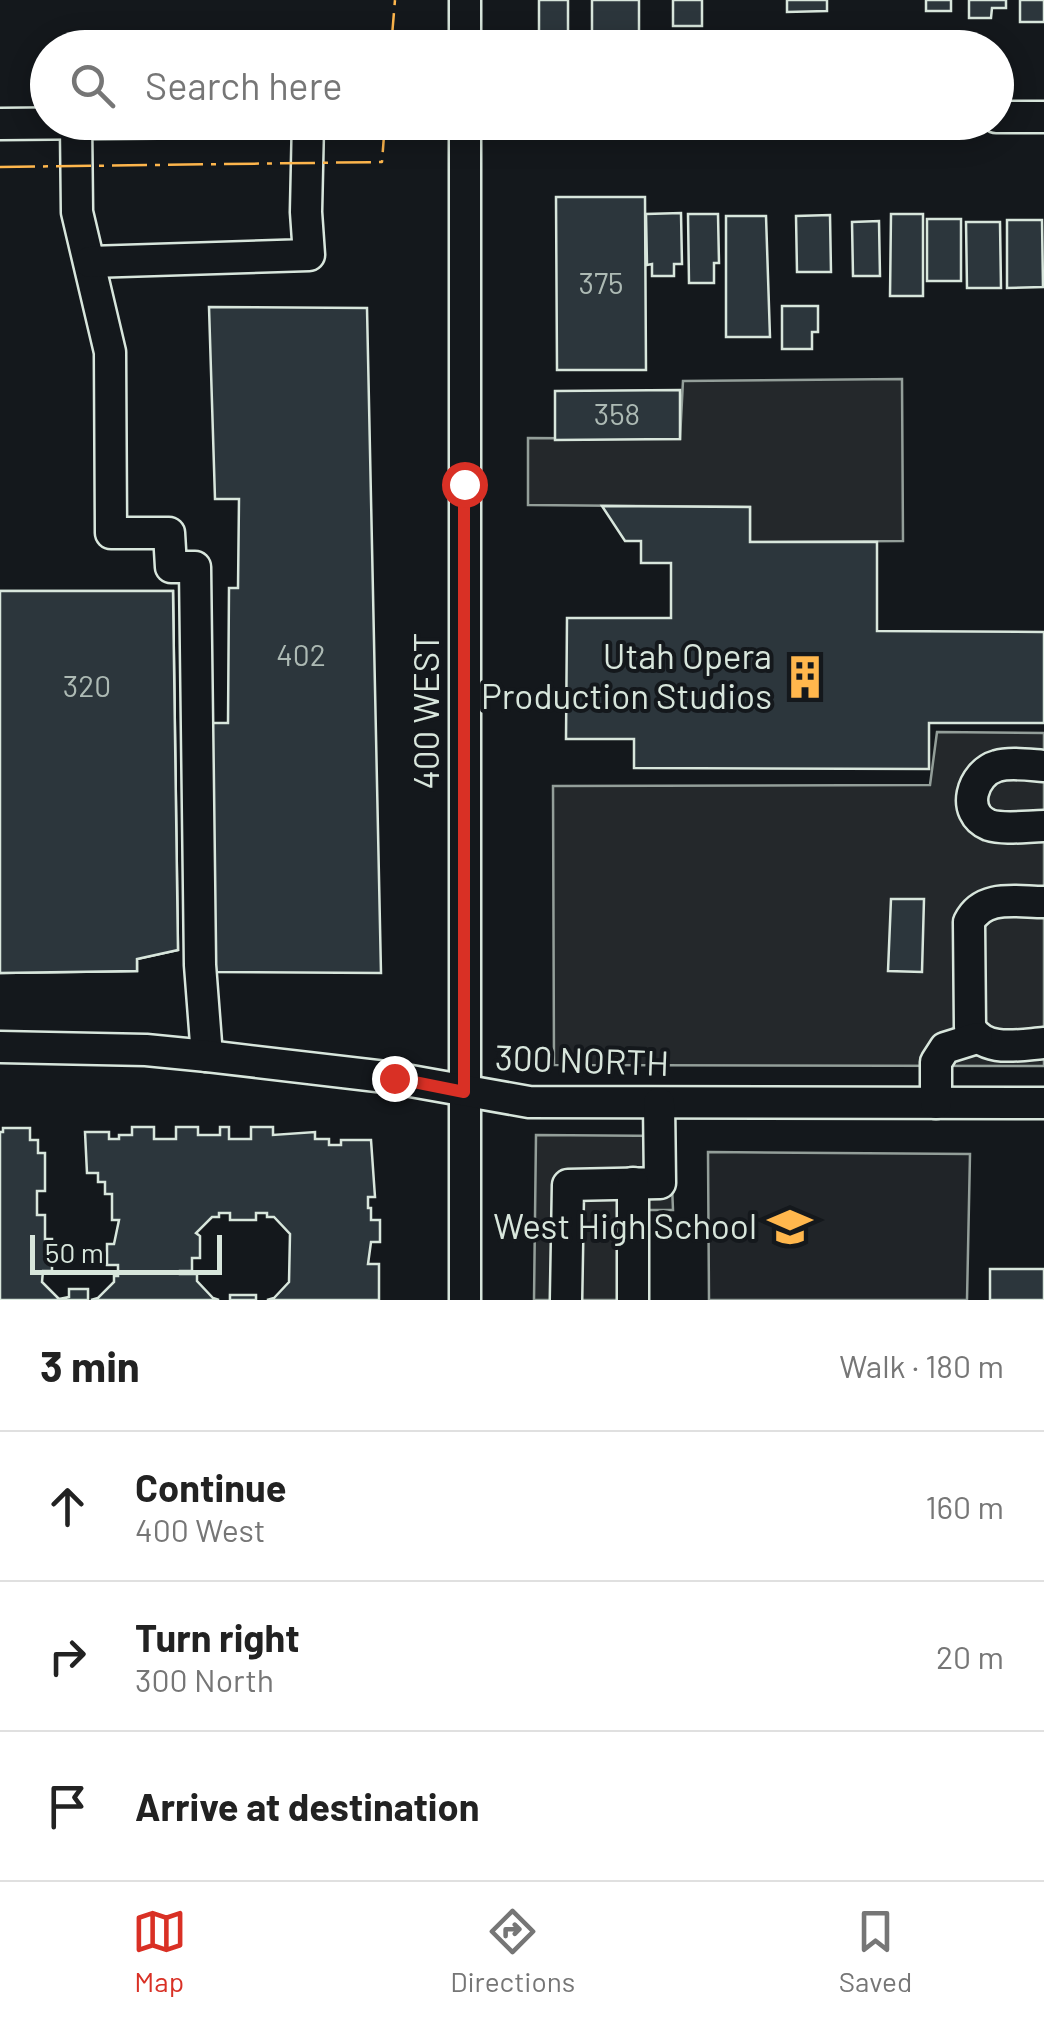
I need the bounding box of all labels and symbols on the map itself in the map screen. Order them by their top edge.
house number: 375 [578,264,624,300]
house number: 358 [594,395,640,431]
route start [442,462,488,508]
street label: 400 WEST [404,633,446,789]
place label: Utah Opera Production Studios [481,634,772,716]
house number: 402 [276,636,326,672]
building icon: Utah Opera Production Studios [781,653,829,701]
house number: 320 [63,667,111,703]
street label: 300 NORTH [494,1035,670,1083]
route end [372,1056,418,1102]
school or university icon: West High School [766,1203,814,1251]
place label: West High School [493,1204,757,1246]
scale bar [30,1230,222,1274]

